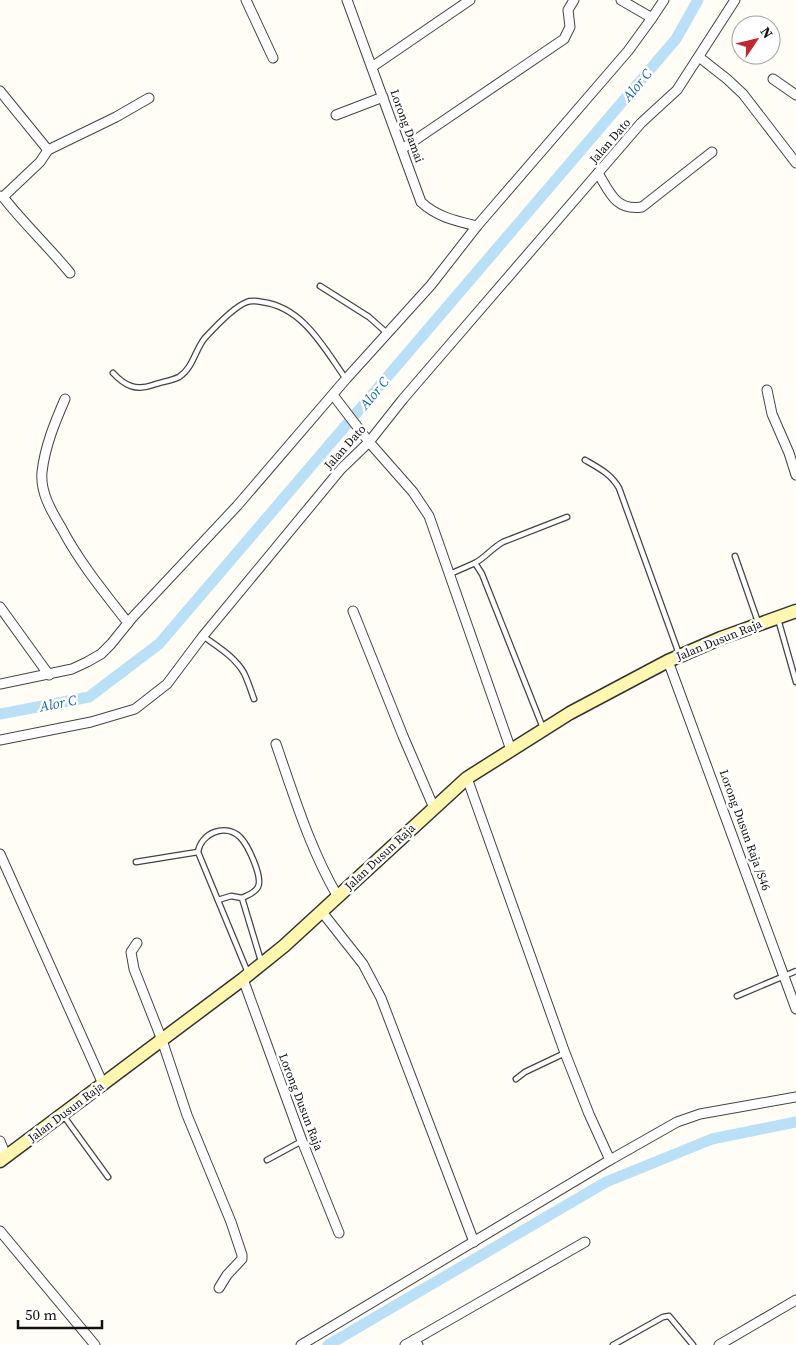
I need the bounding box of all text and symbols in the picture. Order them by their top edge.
north arrow [731,15,781,65]
text: N [756,23,778,42]
water label: Alor C [617,64,657,106]
street label: Lorong Damai [386,87,428,165]
street label: Jalan Dato [585,115,634,168]
water label: Alor C [354,372,394,414]
street label: Jalan Dato [320,421,370,474]
street label: Jalan Dusun Raja [673,615,765,665]
water label: Alor C [37,690,79,717]
street label: Lorong Dusun Raja /S46 [716,767,774,893]
street label: Jalan Dusun Raja [341,820,419,895]
street label: Lorong Dusun Raja [275,1051,327,1154]
street label: Jalan Dusun Raja [24,1078,108,1146]
scale bar [18,1298,101,1330]
text: 50 m [25,1304,57,1325]

